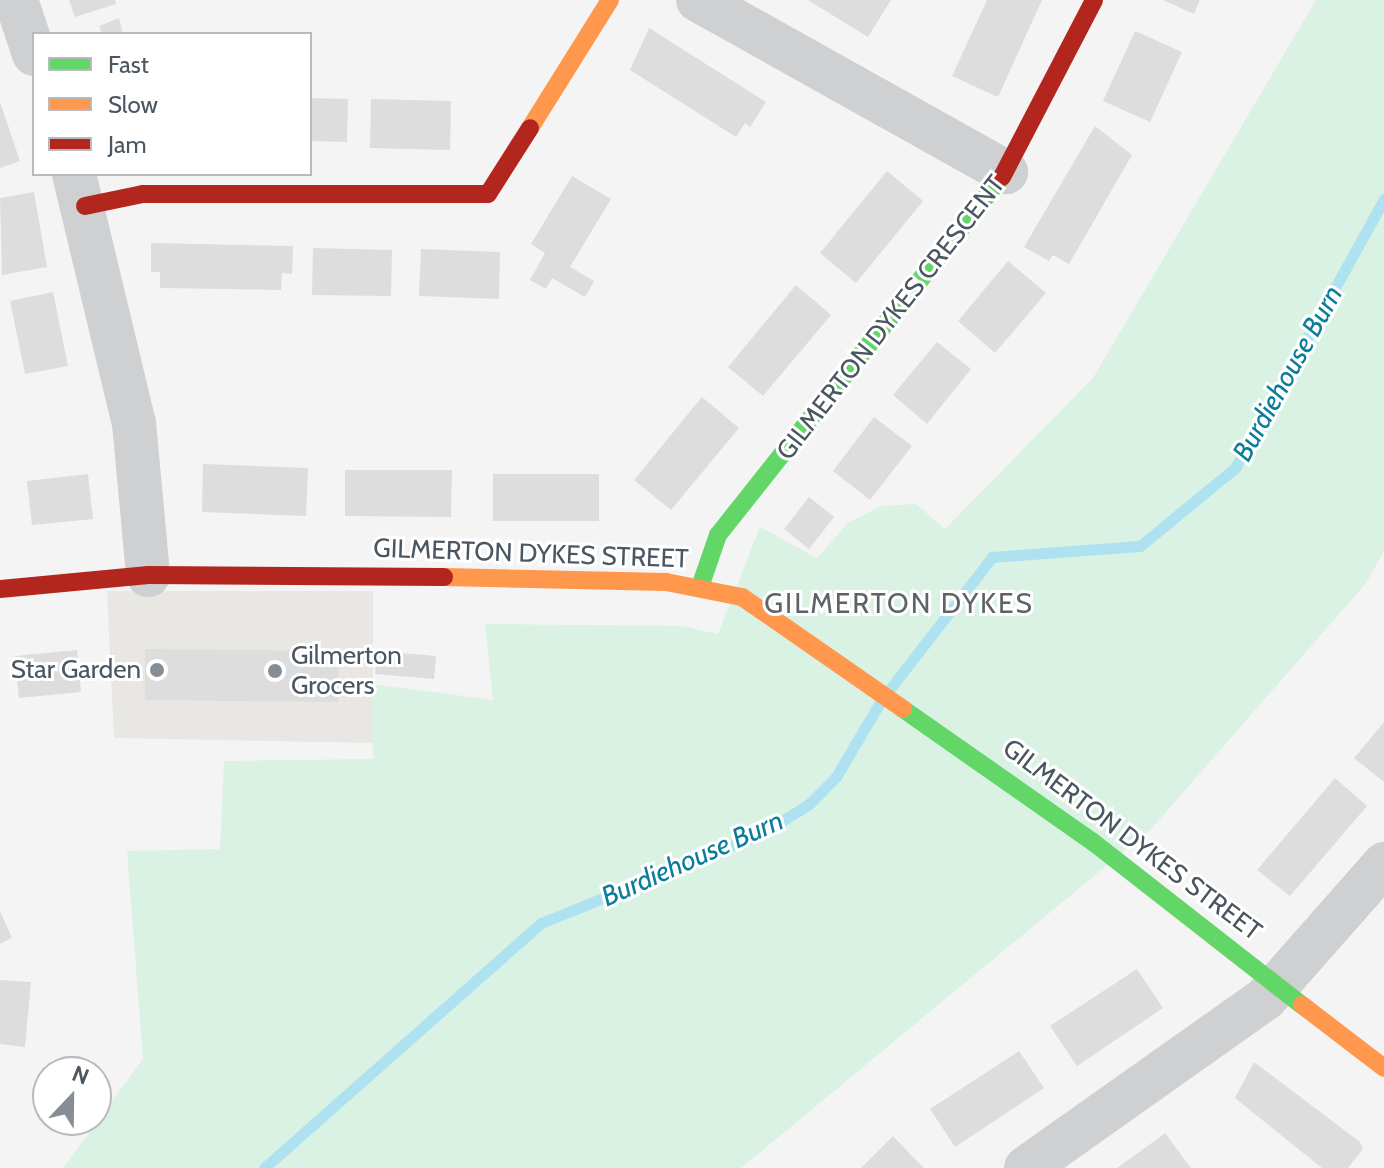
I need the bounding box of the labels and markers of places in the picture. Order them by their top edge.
place label: Gilmerton Grocers [291,640,402,702]
place label: Star Garden [11,654,141,686]
marker: Star Garden [148,661,166,679]
marker: Gilmerton Grocers [266,662,284,680]

